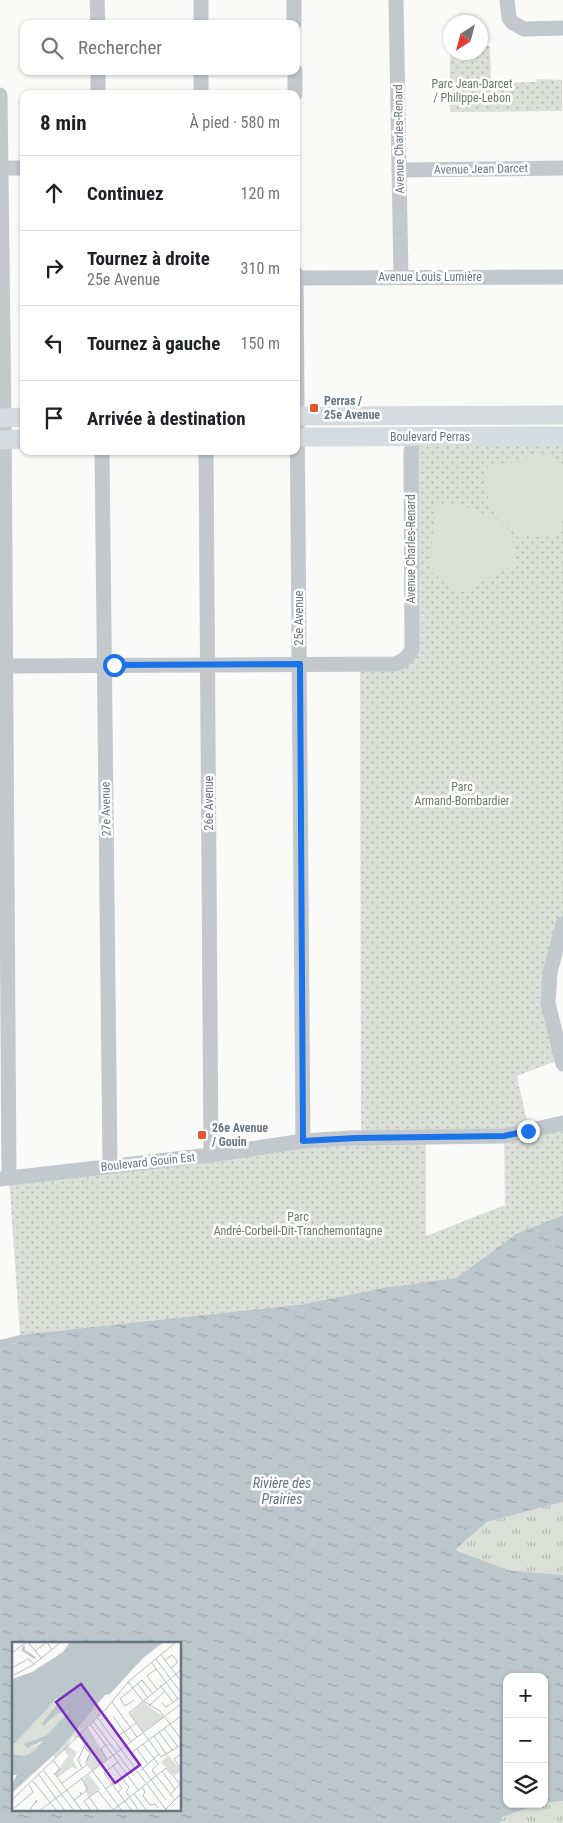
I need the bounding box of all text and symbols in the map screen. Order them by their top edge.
north arrow [443,15,488,60]
search box [20,20,300,75]
icon: search [38,34,66,62]
text: Rechercher [78,36,162,59]
park label: Parc Jean-Darcet / Philippe-Lebon [432,77,513,105]
street label: Avenue Charles-Renard [391,84,407,194]
text: 8 min [40,111,87,135]
text: À pied · 580 m [189,113,280,132]
street label: Avenue Jean Darcet [434,161,529,177]
icon: ahead [40,179,68,207]
text: Continuez [87,182,164,205]
text: 120 m [241,184,280,203]
text: Tournez à droite [87,247,210,270]
icon: right [40,254,68,282]
text: 310 m [241,259,280,278]
text: 25e Avenue [87,270,160,289]
street label: Avenue Louis Lumière [378,270,482,284]
icon: left [40,329,68,357]
text: Tournez à gauche [87,332,220,355]
text: 150 m [241,334,280,353]
place label: Perras / 25e Avenue [324,394,380,422]
marker: Perras / 25e Avenue [308,402,320,414]
icon: arrive [40,404,68,432]
text: Arrivée à destination [87,407,246,430]
street label: Boulevard Perras [390,430,470,444]
street label: Avenue Charles-Renard [404,494,418,604]
street label: 25e Avenue [292,590,306,645]
route start [103,654,126,677]
street label: 26e Avenue [202,775,216,830]
park label: Parc Armand-Bombardier [415,780,510,808]
street label: 27e Avenue [99,781,113,837]
route end [517,1120,540,1143]
place label: 26e Avenue / Gouin [212,1121,268,1149]
marker: 26e Avenue / Gouin [196,1129,208,1141]
street label: Boulevard Gouin Est [100,1150,196,1174]
park label: Parc André-Corbeil-Dit-Tranchemontagne [214,1210,383,1238]
water label: Rivière des Prairies [253,1475,311,1507]
inset map [12,1642,181,1810]
map controls [503,1673,548,1808]
button: + [503,1673,548,1718]
button: − [503,1718,548,1763]
button: layers [503,1763,548,1808]

